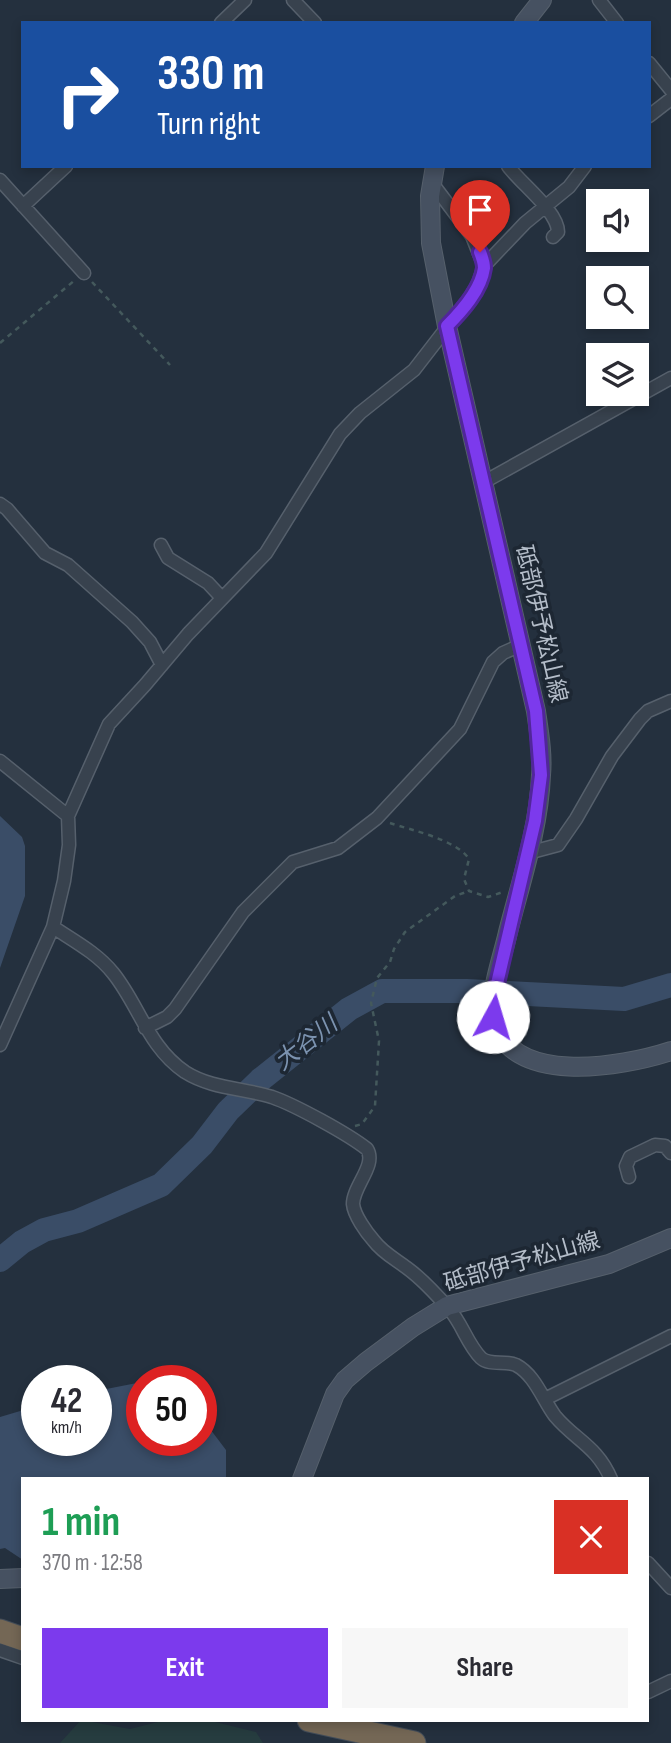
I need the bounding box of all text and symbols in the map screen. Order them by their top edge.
text: 330 m [157,45,264,104]
icon: right [42,49,133,140]
text: Turn right [157,105,261,144]
pin [450,180,510,252]
map controls [586,189,649,406]
button: sound [586,189,649,252]
icon: arrive [461,191,499,229]
button: search [586,266,649,329]
button: layers [586,343,649,406]
street label: 砥部伊予松山線 [509,542,573,706]
position arrow [456,980,530,1054]
water label: 大谷川 [269,1008,346,1077]
street label: 砥部伊予松山線 [441,1226,603,1298]
speed limit sign: 50 [126,1365,217,1456]
text: 42 [51,1380,82,1423]
text: km/h [51,1417,82,1438]
text: 1 min [42,1497,120,1548]
button: close [554,1500,628,1574]
text: 370 m · 12:58 [42,1549,143,1577]
button: Exit [42,1628,328,1708]
button: Share [342,1628,628,1708]

